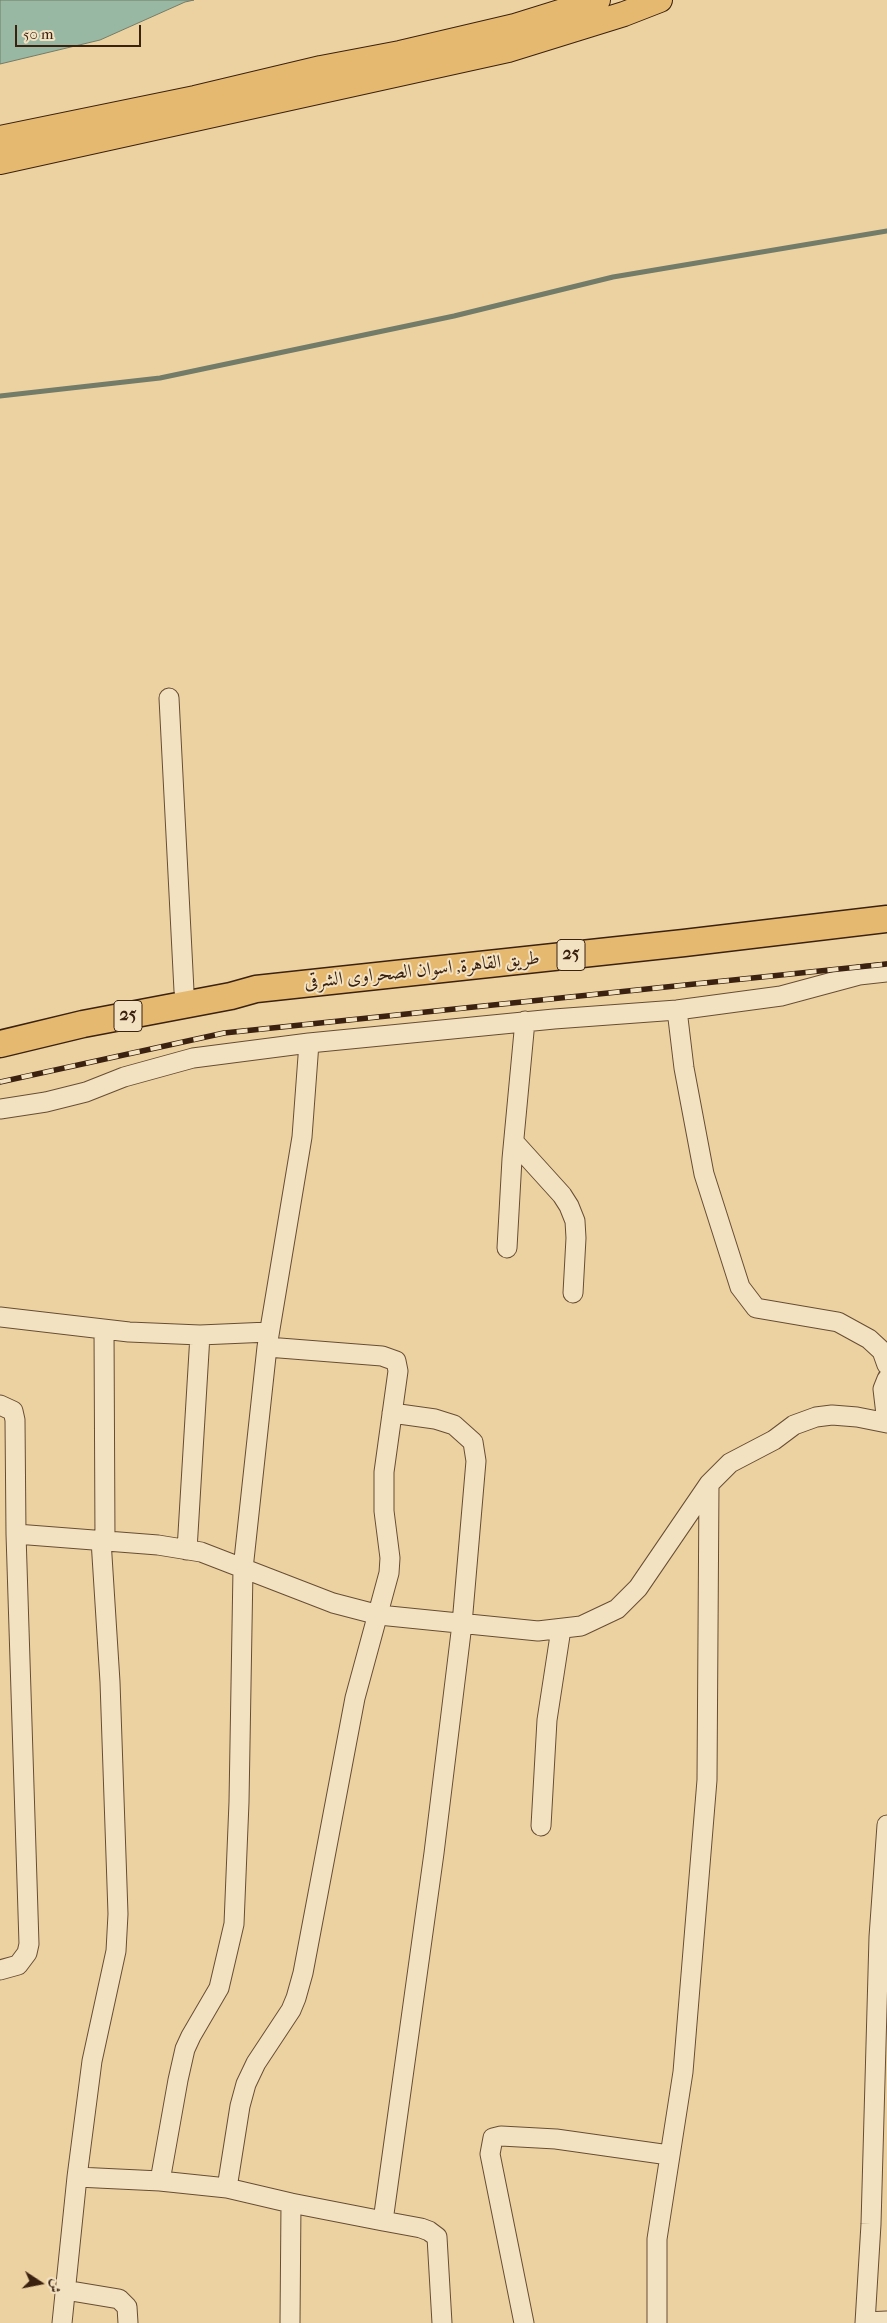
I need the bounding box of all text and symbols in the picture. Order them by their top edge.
scale bar [18,15,144,47]
text: 50 m [23,25,53,43]
road number: 25 [557,940,585,970]
street label: طريق القاهرة, اسوان الصحراوى الشرقى [303,947,541,995]
road number: 25 [114,1000,142,1032]
north arrow [15,2258,65,2308]
text: ش [46,2278,65,2294]

